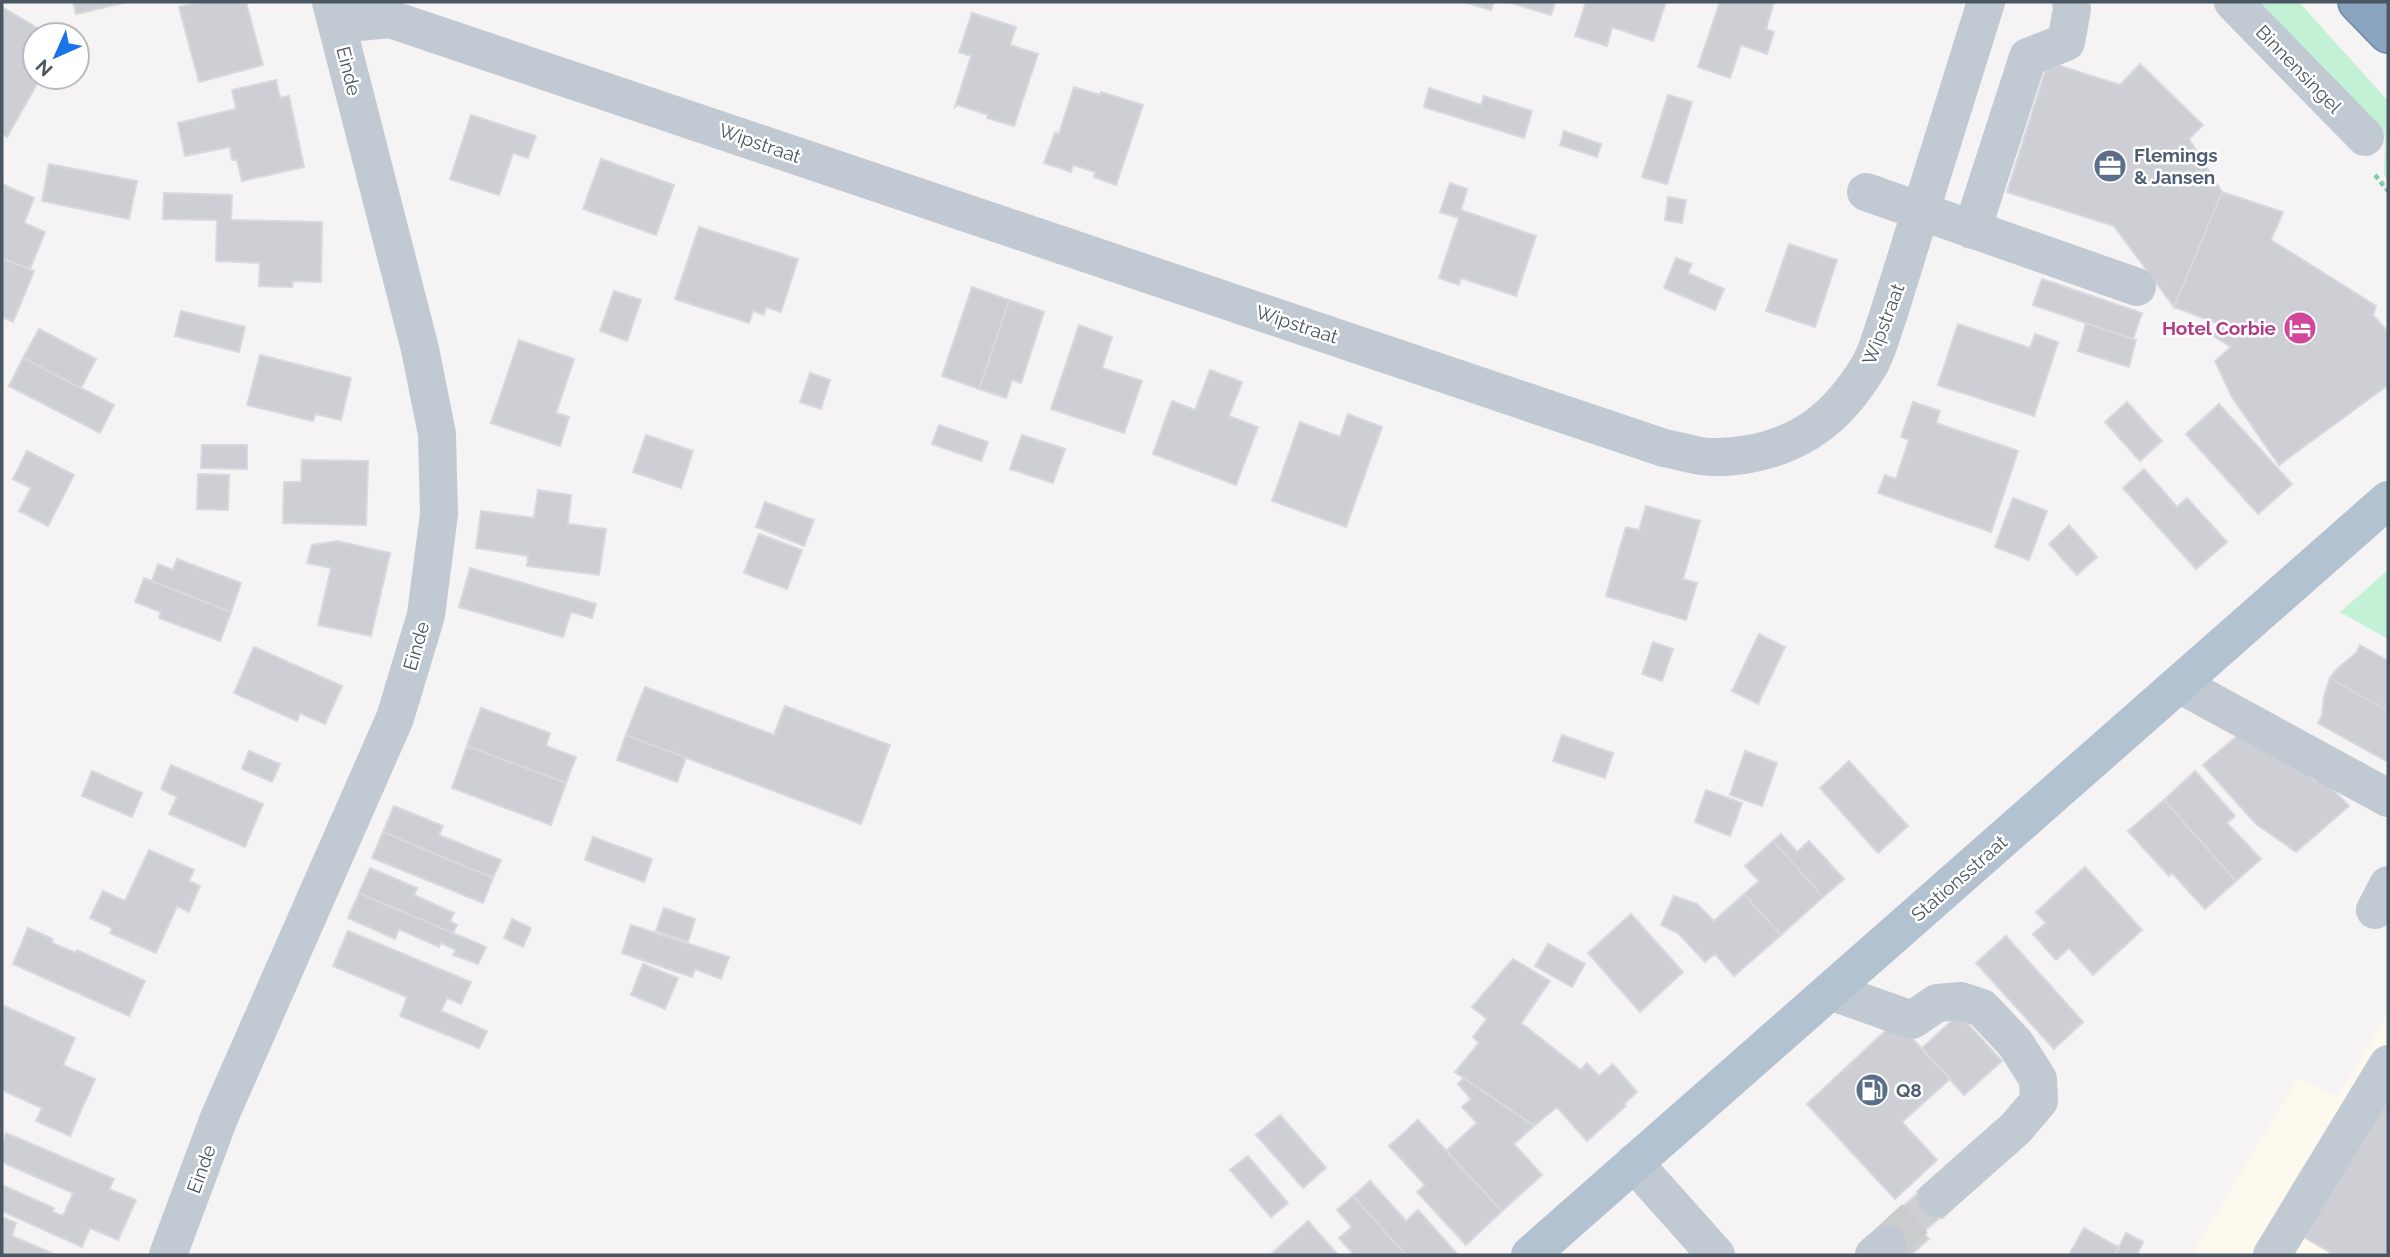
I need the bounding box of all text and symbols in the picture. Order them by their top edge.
street label: Binnensingel [2252,20,2347,118]
north arrow [21,21,91,91]
street label: Einde [332,44,366,98]
text: N [31,55,57,81]
street label: Wipstraat [716,119,804,167]
place label: Flemings & Jansen [2134,144,2218,188]
office icon: Flemings & Jansen [2091,147,2129,185]
street label: Wipstraat [1858,280,1909,368]
street label: Wipstraat [1253,300,1341,348]
hotel icon: Hotel Corbie [2281,309,2319,347]
place label: Hotel Corbie [2162,317,2276,339]
street label: Einde [399,619,433,673]
street label: Stationsstraat [1907,830,2012,925]
fuel station icon: Q8 [1853,1071,1891,1109]
place label: Q8 [1896,1079,1922,1101]
street label: Einde [182,1142,220,1196]

